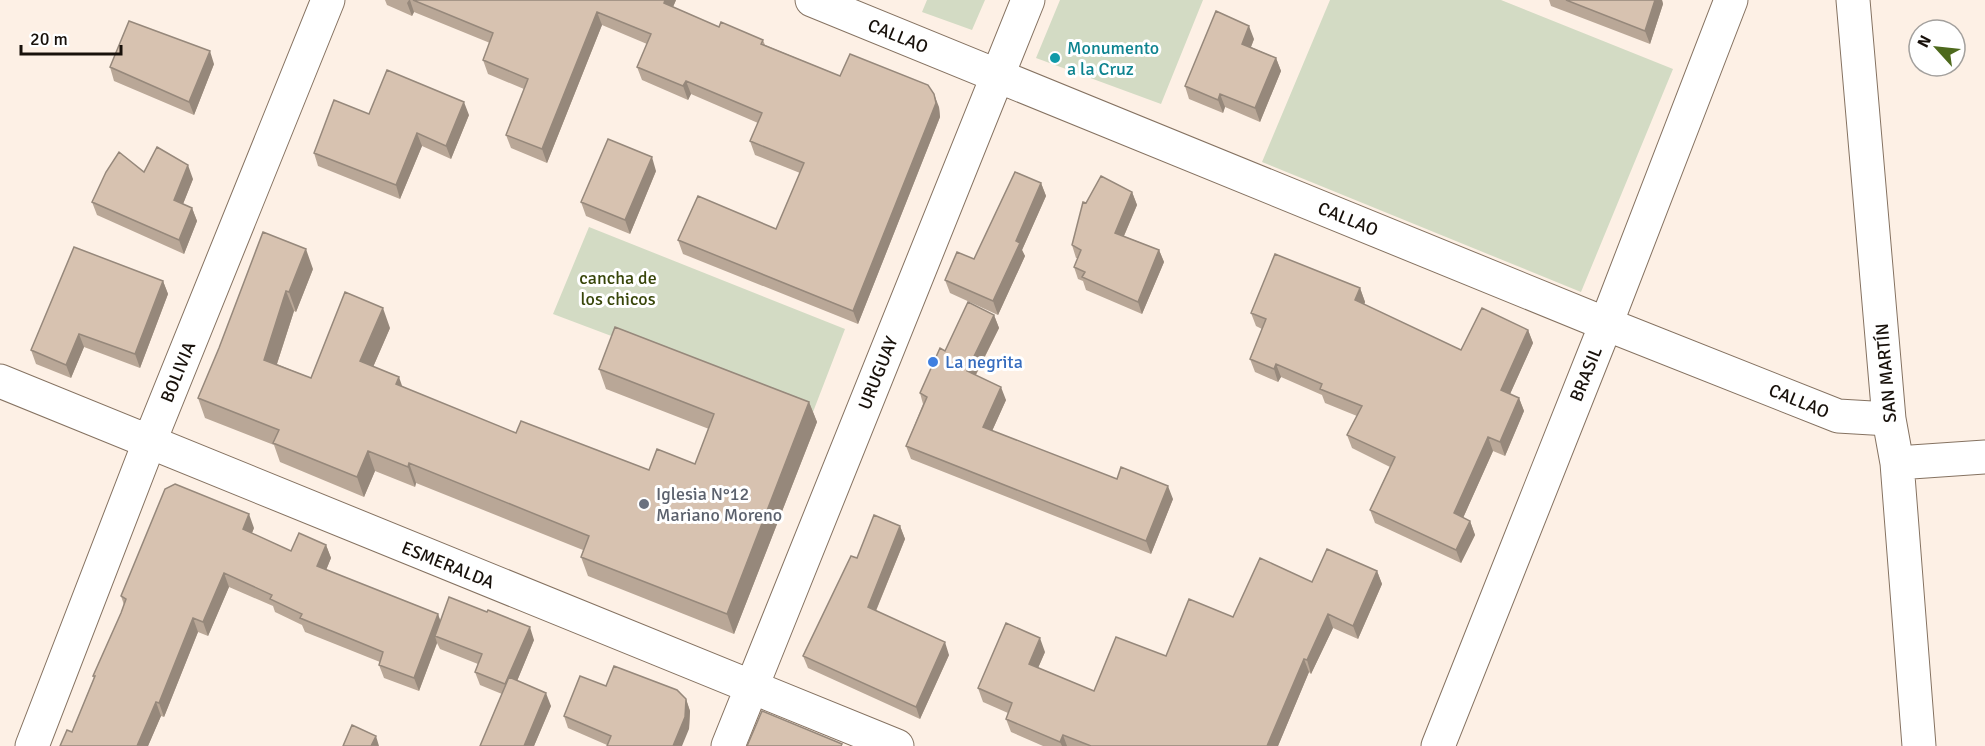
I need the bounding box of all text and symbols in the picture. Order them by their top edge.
street label: CALLAO [865,14,931,58]
scale bar [21,18,122,56]
north arrow [1907,18,1967,78]
text: 20 m [30,28,68,50]
text: N [1913,32,1936,51]
place label: Monumento a la Cruz [1067,37,1159,80]
marker: Monumento a la Cruz [1048,51,1062,65]
street label: CALLAO [1315,197,1381,241]
park label: cancha de los chicos [579,267,657,310]
street label: SAN MARTÍN [1871,322,1901,424]
street label: URUGUAY [853,333,903,413]
street label: BOLIVIA [156,338,200,406]
street label: BRASIL [1565,343,1607,405]
place label: La negrita [945,351,1023,373]
marker: La negrita [926,355,940,369]
street label: CALLAO [1766,379,1832,423]
place label: Iglesia N°12 Mariano Moreno [656,483,782,526]
marker: Iglesia N°12 Mariano Moreno [637,497,651,511]
street label: ESMERALDA [398,536,498,594]

